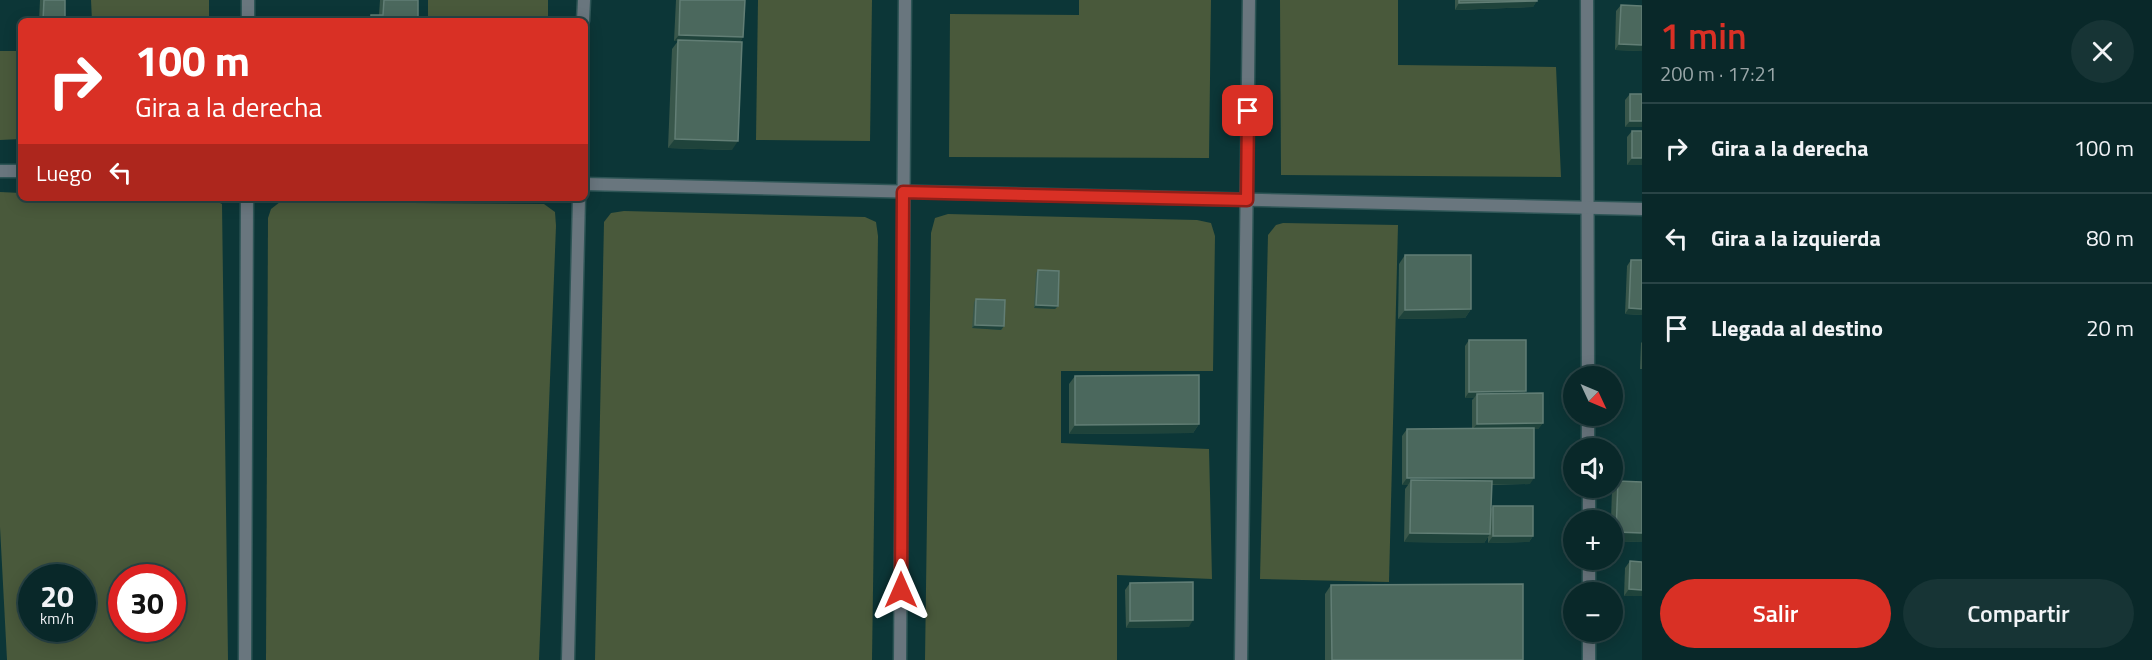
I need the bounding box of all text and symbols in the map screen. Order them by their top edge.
text: 1 min [1660,8,1747,63]
button: close [2071,20,2134,83]
text: 100 m [135,28,250,92]
icon: right [36,42,114,120]
text: 200 m · 17:21 [1660,58,1777,89]
pin [1222,85,1273,136]
text: Gira a la derecha [135,86,322,127]
icon: arrive [1231,94,1264,127]
text: Gira a la derecha [1711,131,1868,165]
text: 100 m [2074,131,2134,165]
icon: right [1660,132,1693,165]
text: Luego [36,156,92,190]
icon: left [104,156,137,189]
text: Gira a la izquierda [1711,221,1881,255]
text: 80 m [2086,221,2134,255]
icon: left [1660,222,1693,255]
text: Llegada al destino [1711,311,1883,345]
text: 20 m [2086,311,2134,345]
icon: arrive [1660,312,1693,345]
north arrow [1563,366,1623,426]
map controls [1563,366,1623,642]
button: sound [1563,438,1623,498]
button: + [1563,510,1623,570]
position arrow [869,558,933,622]
speed limit sign: 30 [108,564,186,642]
text: 20 [40,573,74,619]
button: Salir [1660,579,1891,648]
button: Compartir [1903,579,2134,648]
button: − [1563,582,1623,642]
text: km/h [40,607,74,630]

